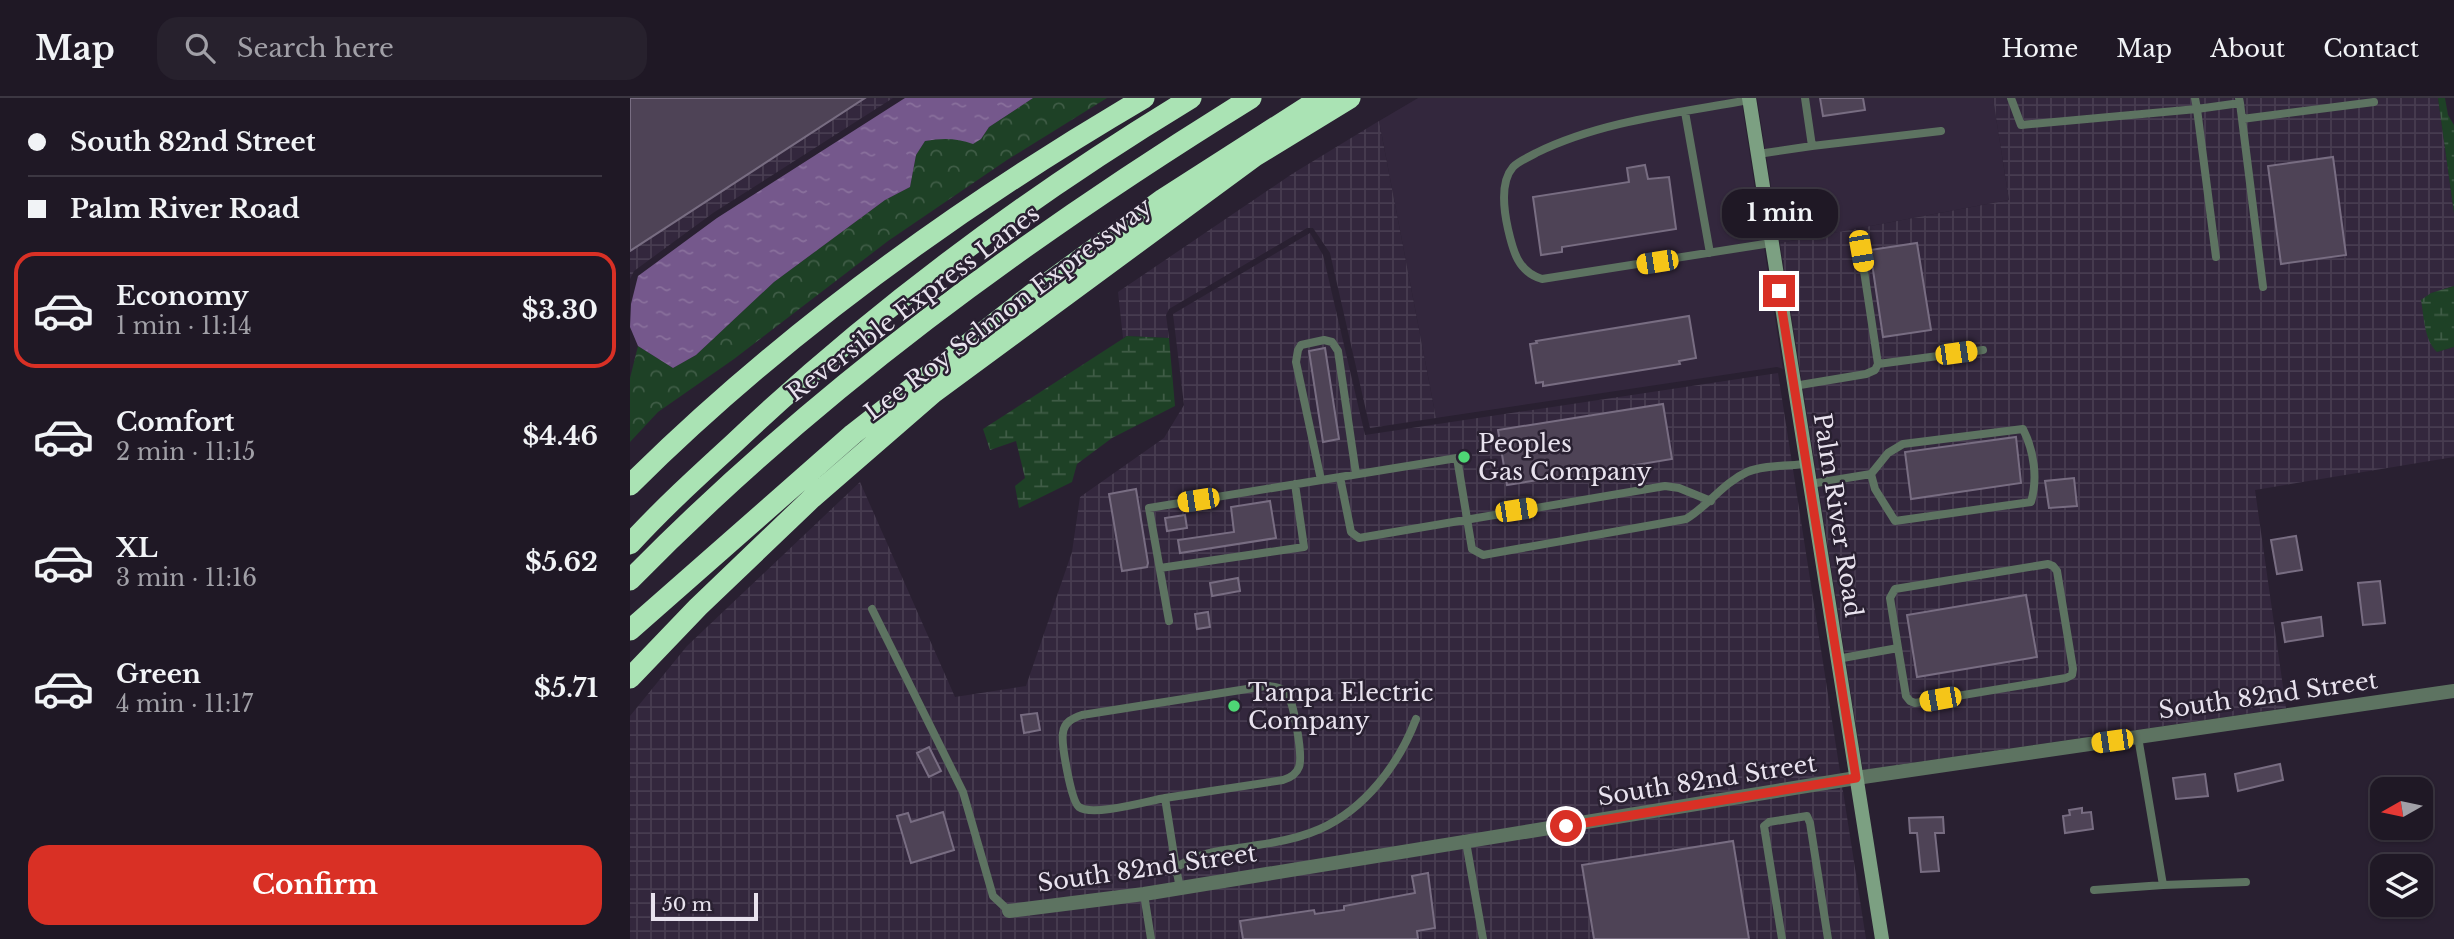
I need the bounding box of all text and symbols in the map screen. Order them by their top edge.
search box [157,17,647,80]
text: Map [35,28,115,69]
icon: search [181,29,219,67]
text: Search here [237,32,394,64]
text: Home [2002,34,2078,63]
text: Map [2116,34,2172,63]
text: About [2210,34,2285,63]
text: Contact [2323,34,2419,63]
text: South 82nd Street [70,126,316,158]
callout: 1 min [1721,190,1837,238]
street label: Lee Roy Selmon Expressway [859,191,1158,427]
text: Palm River Road [70,193,300,225]
street label: Reversible Express Lanes [781,199,1045,407]
text: 1 min [1747,199,1813,227]
car [1848,228,1875,274]
car [1635,248,1680,276]
route end [1763,275,1795,307]
icon: car [32,279,95,342]
text: Economy [116,280,249,312]
text: $3.30 [522,294,598,326]
text: 1 min · 11:14 [116,312,252,340]
car [1934,340,1979,366]
icon: car [32,405,95,468]
text: Comfort [116,406,234,438]
street label: Palm River Road [1808,411,1868,619]
text: $4.46 [522,420,598,452]
place label: Peoples Gas Company [1478,429,1652,486]
text: 2 min · 11:15 [116,438,255,466]
marker: Peoples Gas Company [1456,449,1472,465]
car [1176,486,1221,514]
car [1494,496,1539,524]
icon: car [32,531,95,594]
text: XL [116,532,158,564]
text: $5.62 [525,546,598,578]
text: 3 min · 11:16 [116,564,257,592]
icon: car [32,657,95,720]
text: Green [116,658,201,690]
street label: South 82nd Street [2157,665,2379,725]
text: $5.71 [534,672,598,704]
place label: Tampa Electric Company [1248,678,1434,735]
car [1918,685,1963,713]
text: 4 min · 11:17 [116,690,253,718]
marker: Tampa Electric Company [1226,698,1242,714]
car [2090,728,2135,754]
street label: South 82nd Street [1596,748,1818,812]
north arrow [2370,777,2432,840]
map controls [2370,777,2433,917]
route start [1550,810,1582,842]
street label: South 82nd Street [1036,838,1258,898]
button: Confirm [28,845,602,925]
button: layers [2370,854,2433,917]
scale bar [651,890,758,922]
text: 50 m [662,893,712,916]

